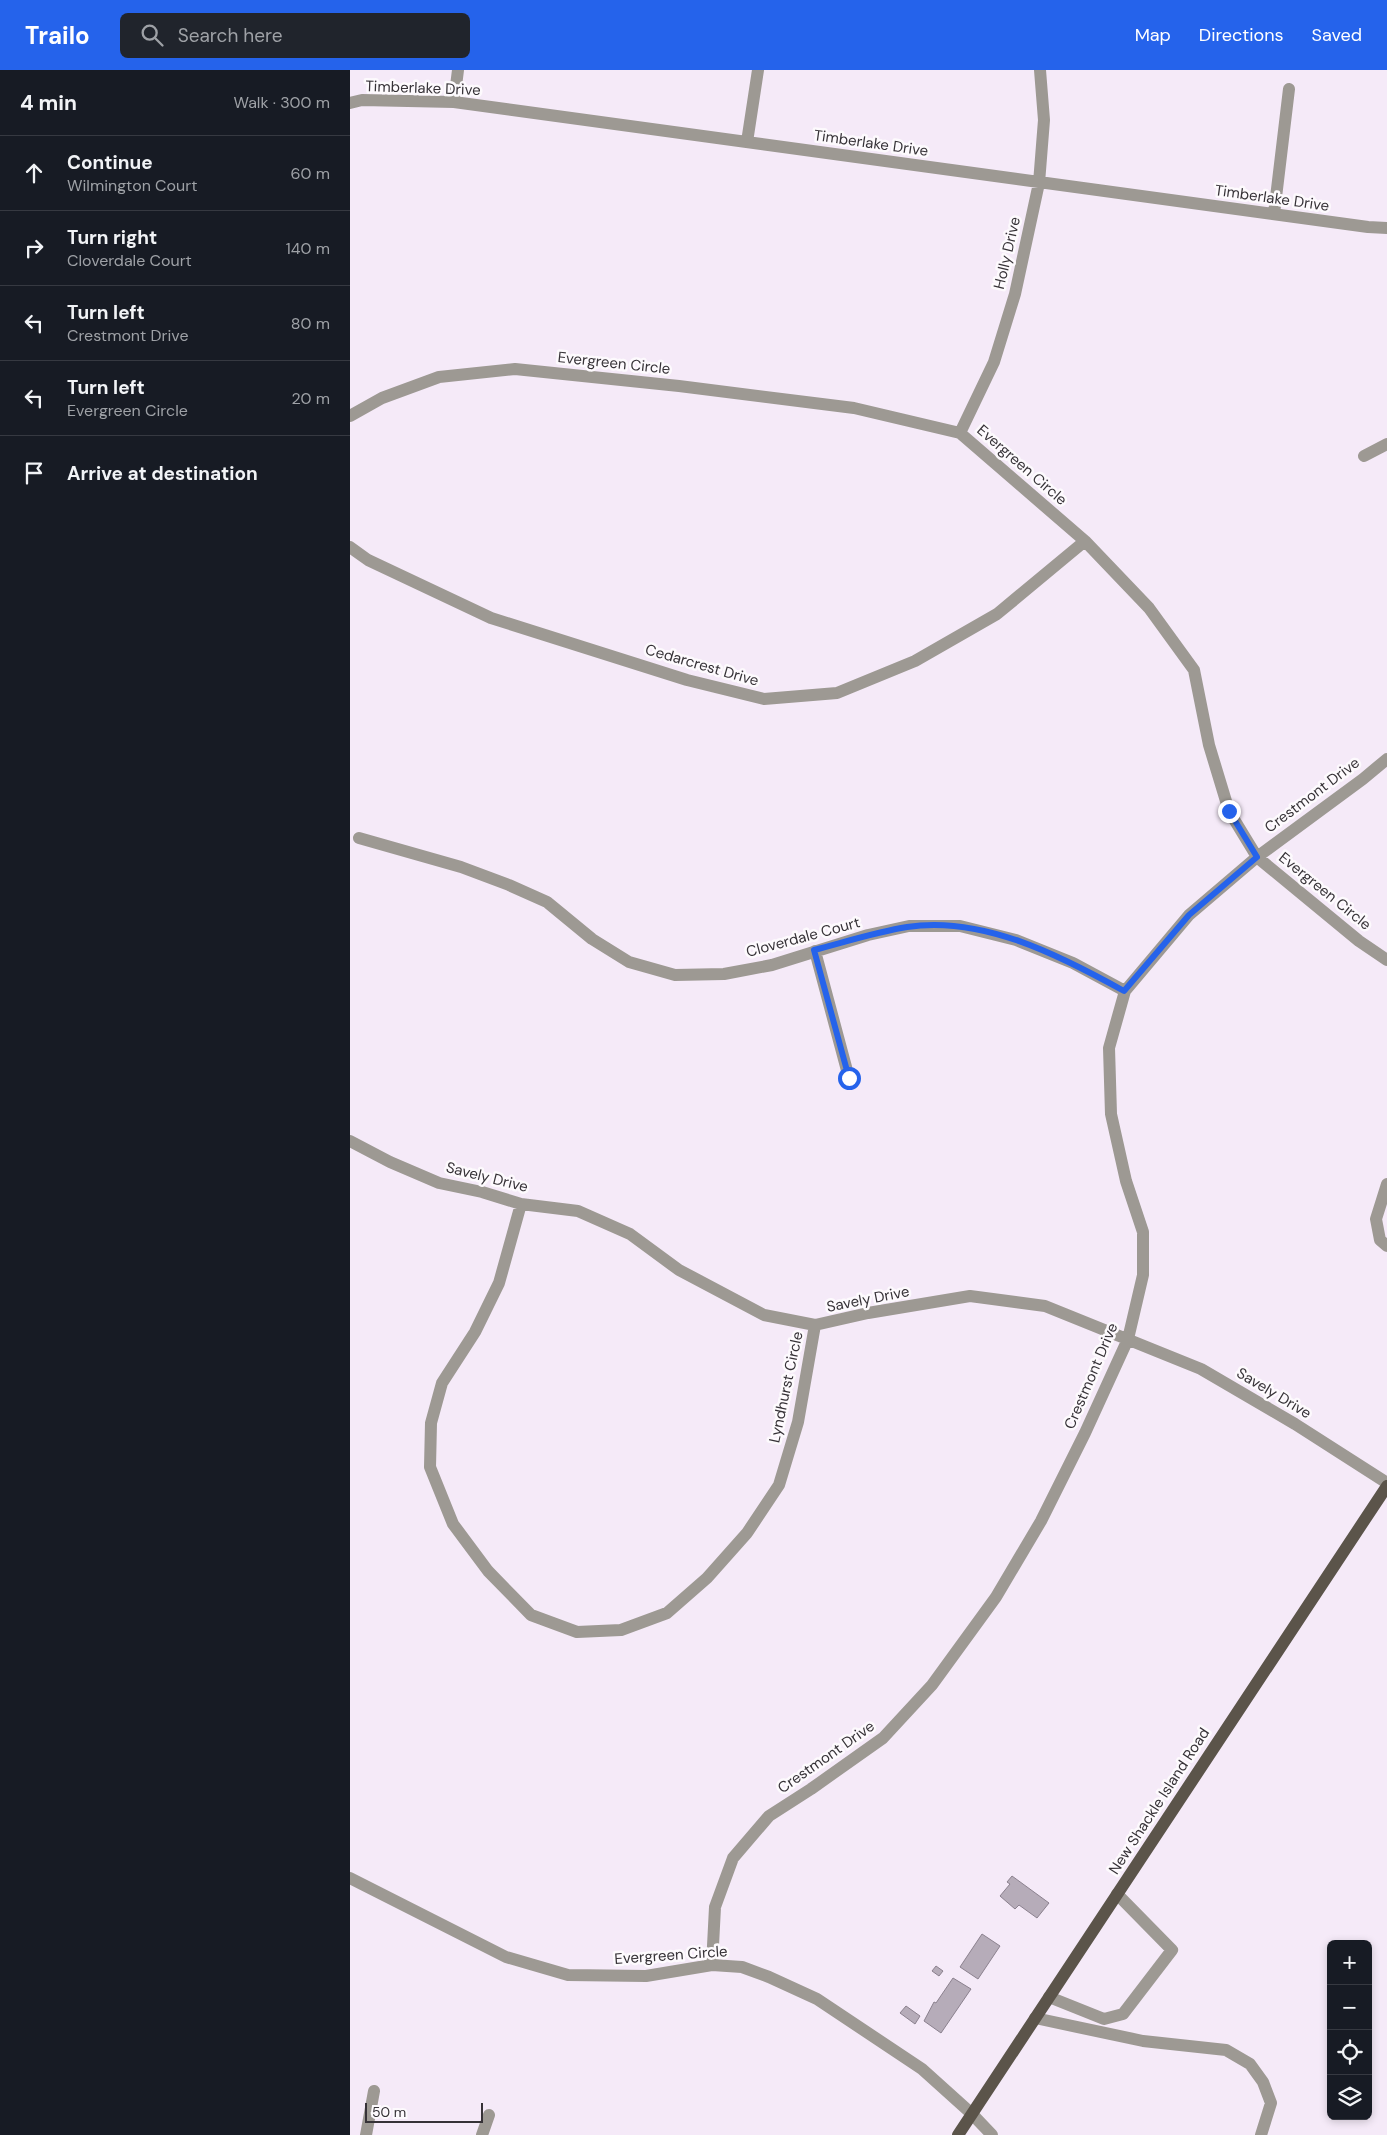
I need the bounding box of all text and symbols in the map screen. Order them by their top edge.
search box [120,13,470,58]
text: Trailo [25,20,90,51]
icon: search [138,21,166,49]
text: Search here [178,23,283,48]
text: Map [1135,23,1171,47]
text: Directions [1199,23,1284,47]
text: Saved [1312,23,1362,47]
street label: Timberlake Drive [365,76,481,100]
text: 4 min [20,89,77,117]
text: Walk · 300 m [233,92,330,113]
street label: Timberlake Drive [812,125,930,161]
text: Continue [67,150,153,175]
icon: ahead [20,159,48,187]
text: 60 m [290,163,330,184]
text: Wilmington Court [67,175,197,196]
street label: Timberlake Drive [1213,180,1331,216]
street label: Holly Drive [989,215,1025,291]
text: Turn right [67,225,157,250]
icon: right [20,234,48,262]
text: 140 m [286,238,330,259]
text: Cloverdale Court [67,250,192,271]
text: Turn left [67,300,145,325]
icon: left [20,309,48,337]
text: 80 m [291,313,330,334]
text: Crestmont Drive [67,325,188,346]
street label: Evergreen Circle [557,347,671,379]
text: Turn left [67,375,145,400]
icon: left [20,384,48,412]
text: 20 m [291,388,330,409]
text: Evergreen Circle [67,400,188,421]
street label: Evergreen Circle [973,420,1071,510]
icon: arrive [20,459,48,487]
text: Arrive at destination [67,461,258,486]
street label: Cedarcrest Drive [643,639,761,691]
street label: Crestmont Drive [1261,753,1363,837]
route end [1218,800,1241,823]
street label: Evergreen Circle [1275,848,1375,934]
street label: Cloverdale Court [744,912,862,962]
route start [838,1067,861,1090]
street label: Savely Drive [444,1157,530,1197]
street label: Savely Drive [825,1281,911,1317]
street label: Crestmont Drive [1060,1320,1122,1432]
street label: Lyndhurst Circle [764,1330,808,1444]
street label: Savely Drive [1233,1363,1315,1423]
street label: Crestmont Drive [774,1716,878,1798]
street label: New Shackle Island Road [1104,1724,1214,1878]
map controls [1327,1940,1372,2120]
button: + [1327,1940,1372,1985]
street label: Evergreen Circle [614,1941,728,1969]
button: − [1327,1985,1372,2030]
button: locate [1327,2030,1372,2075]
button: layers [1327,2075,1372,2120]
scale bar [365,2100,482,2123]
text: 50 m [372,2103,406,2121]

